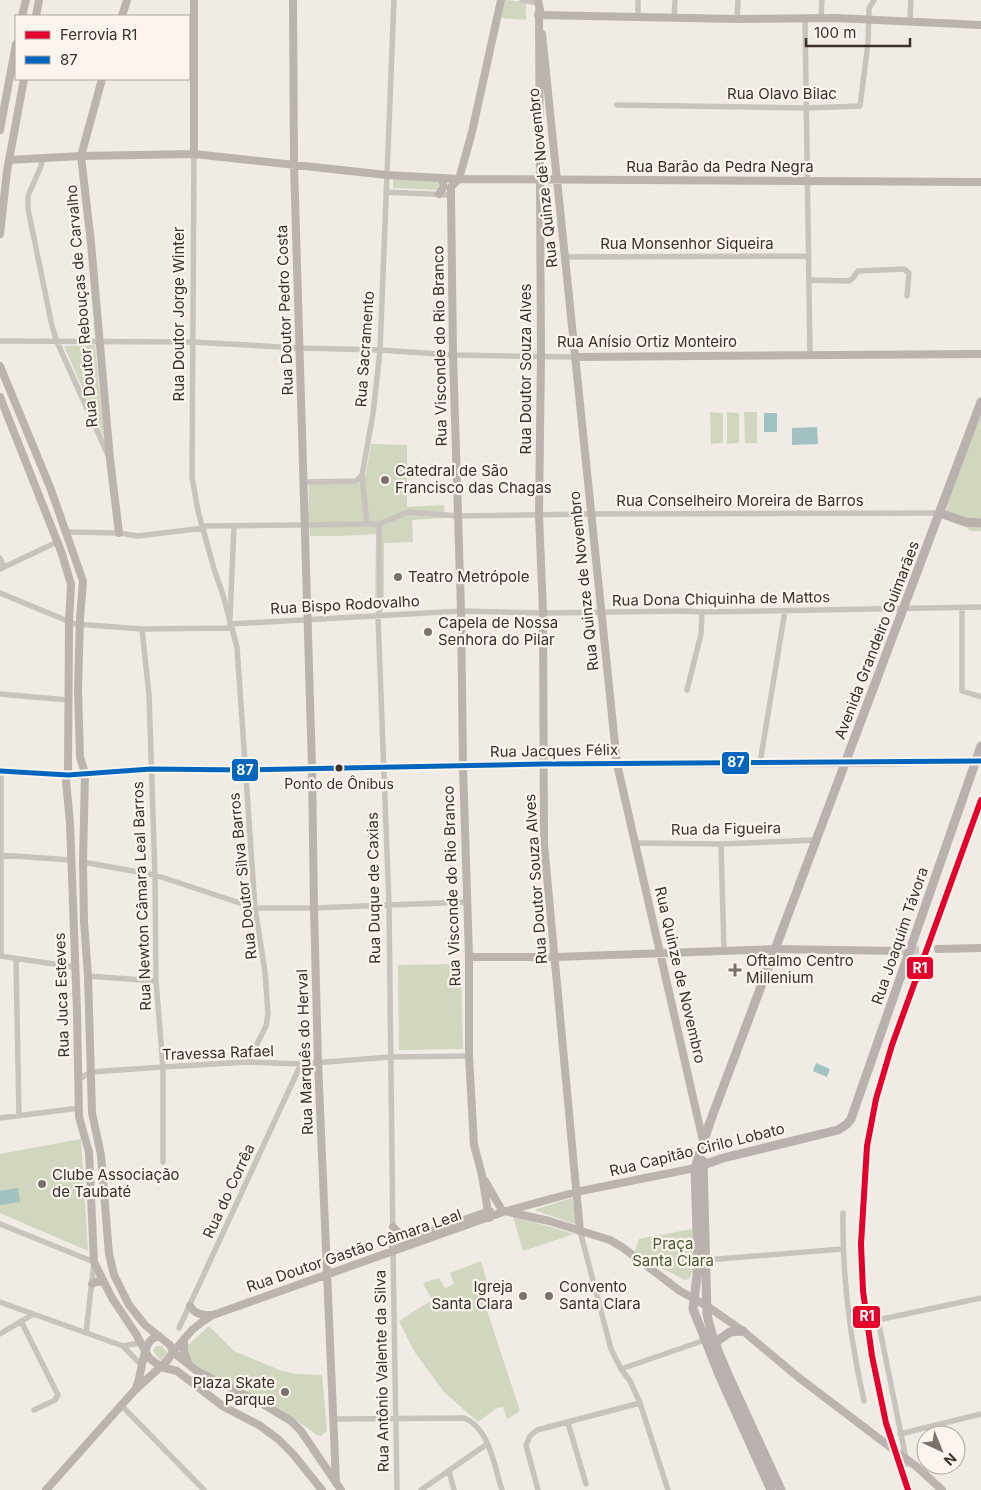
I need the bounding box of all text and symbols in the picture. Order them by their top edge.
legend [15,15,190,80]
scale bar [806,15,910,47]
text: 100 m [814,23,856,42]
text: Ferrovia R1 [60,25,137,44]
text: 87 [60,50,78,69]
street label: Rua Olavo Bilac [727,84,837,103]
street label: Rua Quinze de Novembro [524,87,561,269]
street label: Rua Barão da Pedra Negra [626,157,814,176]
street label: Rua Doutor Rebouças de Carvalho [61,184,102,428]
street label: Rua Doutor Pedro Costa [272,224,297,396]
street label: Rua Doutor Jorge Winter [169,226,188,402]
street label: Rua Monsenhor Siqueira [600,234,774,253]
street label: Rua Visconde do Rio Branco [428,245,451,447]
street label: Rua Doutor Souza Alves [516,284,535,454]
street label: Rua Sacramento [351,290,378,408]
street label: Rua Anísio Ortiz Monteiro [557,332,737,351]
place label: Catedral de São Francisco das Chagas [395,461,552,497]
marker: Catedral de São Francisco das Chagas [379,474,391,486]
street label: Rua Quinze de Novembro [565,490,602,672]
street label: Rua Conselheiro Moreira de Barros [616,491,864,510]
street label: Avenida Grandeiro Guimarães [830,538,923,742]
place label: Teatro Metrópole [408,567,530,586]
marker: Teatro Metrópole [392,571,404,583]
street label: Rua Dona Chiquinha de Mattos [612,587,830,610]
street label: Rua Bispo Rodovalho [270,591,420,618]
place label: Capela de Nossa Senhora do Pilar [438,613,558,649]
marker: Capela de Nossa Senhora do Pilar [422,626,434,638]
street label: Rua Jacques Félix [490,740,618,761]
line badge: 87 [721,751,750,775]
text: 87 [727,753,745,770]
line badge: 87 [231,758,259,782]
text: 87 [236,761,254,778]
marker: Ponto de Ônibus [334,763,344,773]
place label: Ponto de Ônibus [284,775,394,792]
street label: Rua Newton Câmara Leal Barros [128,781,155,1011]
street label: Rua Visconde do Rio Branco [439,785,464,987]
street label: Rua Doutor Silva Barros [224,792,261,961]
street label: Rua Doutor Souza Alves [520,793,551,965]
street label: Rua Duque de Caxias [363,812,384,964]
street label: Rua da Figueira [671,818,781,839]
street label: Rua Joaquim Távora [867,865,932,1007]
street label: Rua Quinze de Novembro [651,885,710,1065]
street label: Rua Juca Esteves [50,932,73,1058]
place label: Oftalmo Centro Millenium [746,951,854,987]
line badge: R1 [906,956,934,980]
text: R1 [912,959,928,976]
marker: Oftalmo Centro Millenium [728,963,742,977]
street label: Rua Marquês do Herval [292,969,317,1135]
street label: Travessa Rafael [162,1041,274,1064]
street label: Rua Capitão Cirilo Lobato [607,1119,786,1180]
street label: Rua do Corrêa [198,1141,259,1241]
place label: Clube Associação de Taubaté [52,1165,180,1201]
marker: Clube Associação de Taubaté [36,1178,48,1190]
street label: Rua Doutor Gastão Câmara Leal [244,1205,464,1296]
park label: Praça Santa Clara [632,1234,714,1270]
street label: Rua Antônio Valente da Silva [370,1270,393,1472]
place label: Igreja Santa Clara [431,1277,513,1313]
place label: Convento Santa Clara [559,1277,641,1313]
marker: Igreja Santa Clara [517,1290,529,1302]
marker: Convento Santa Clara [543,1290,555,1302]
line badge: R1 [852,1305,881,1329]
text: R1 [859,1307,875,1324]
place label: Plaza Skate Parque [193,1373,275,1409]
marker: Plaza Skate Parque [279,1386,291,1398]
north arrow [916,1425,966,1475]
text: N [941,1450,960,1470]

